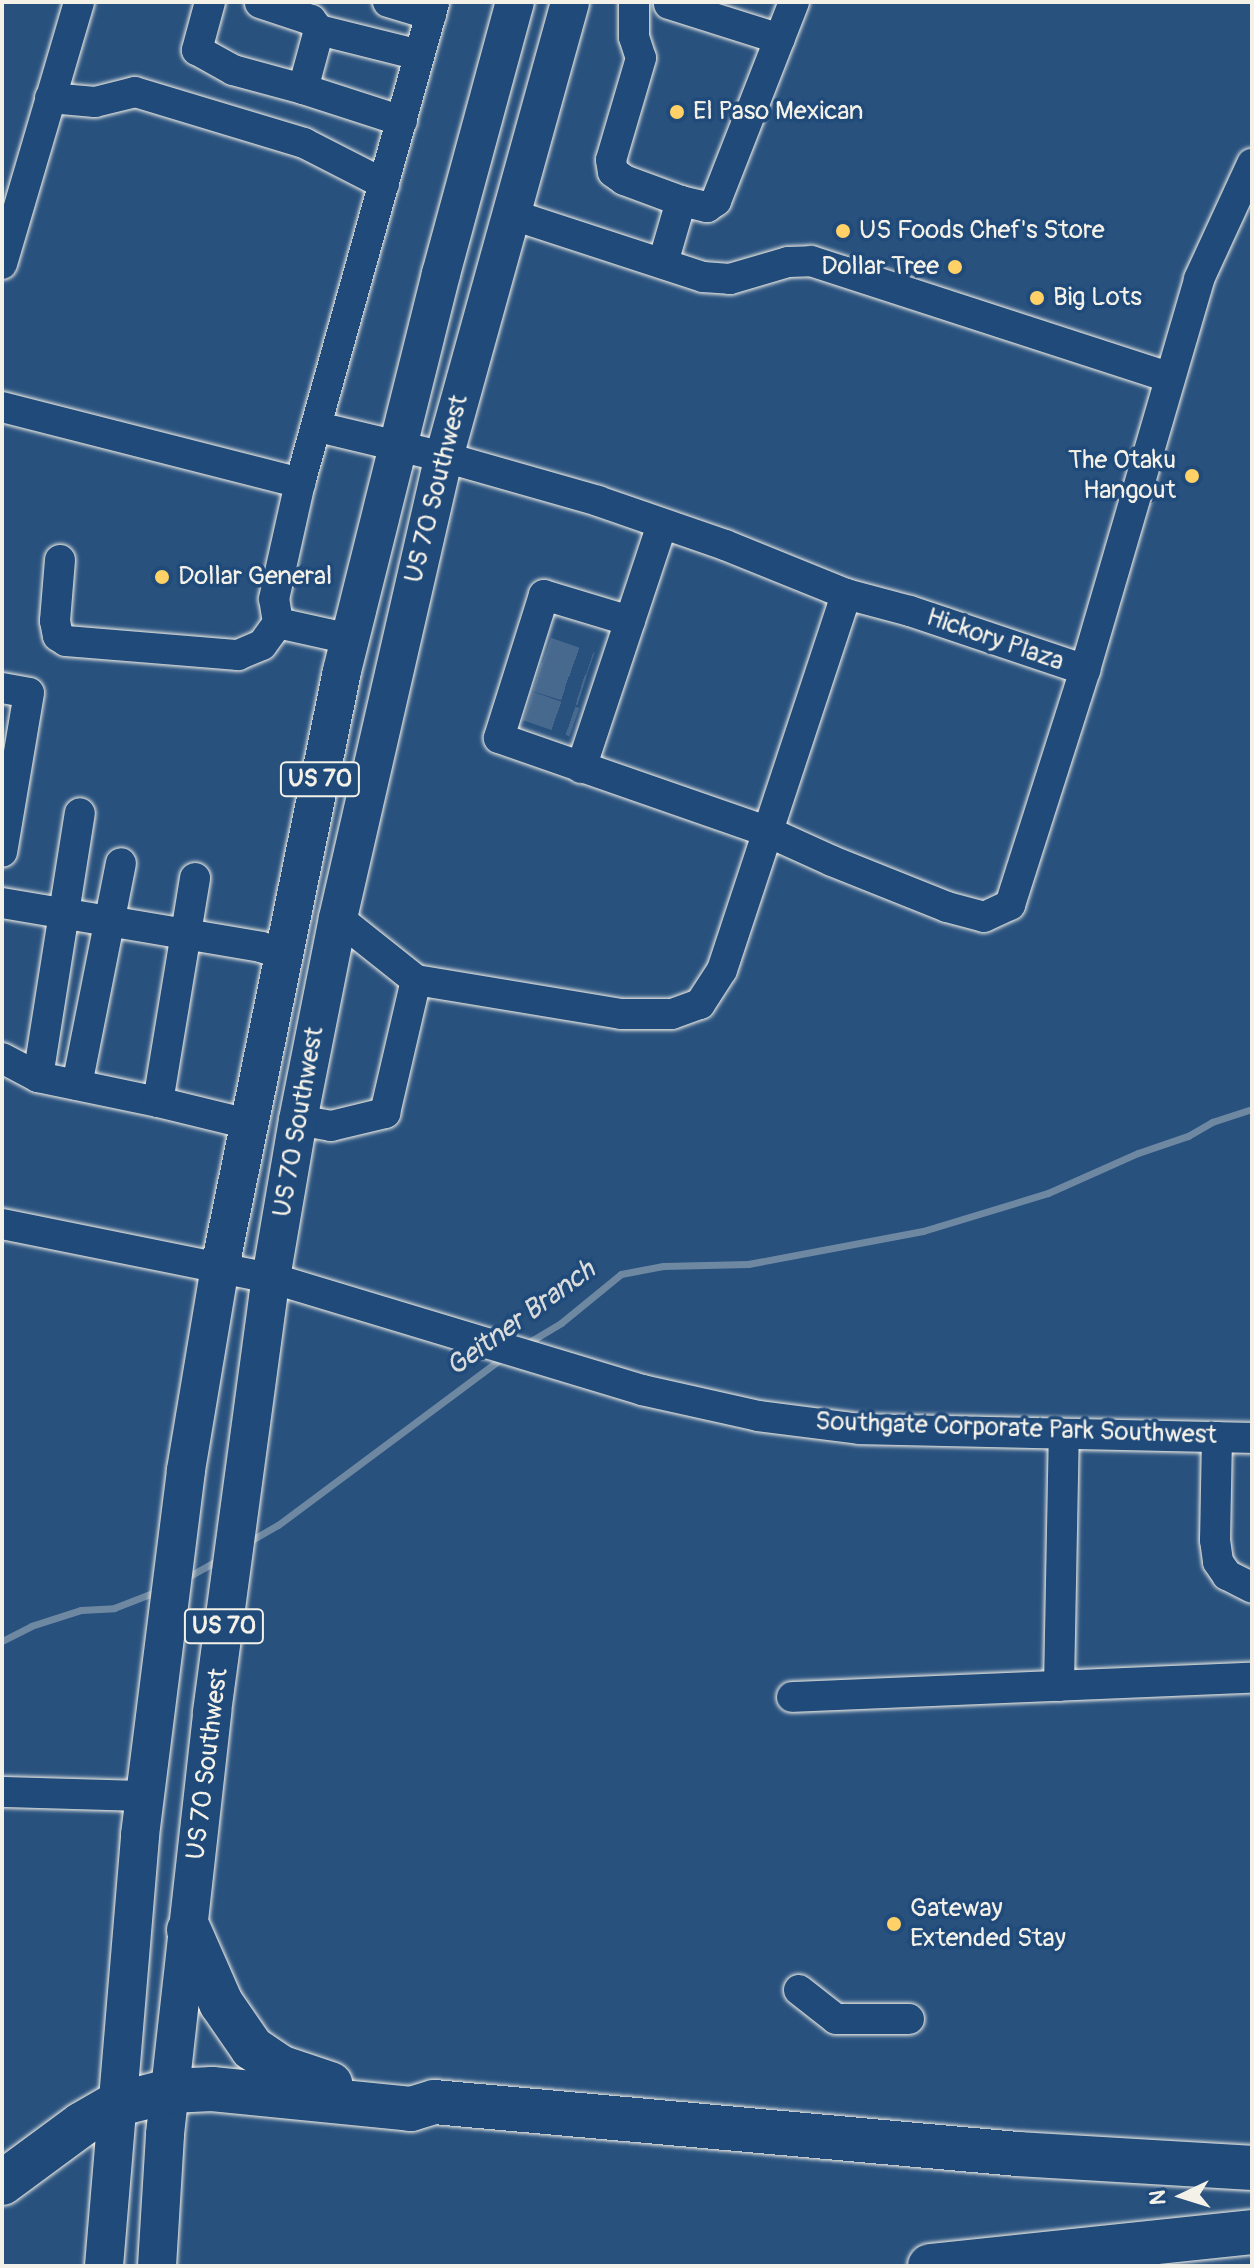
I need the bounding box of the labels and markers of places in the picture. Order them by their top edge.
place label: El Paso Mexican [693,96,863,128]
marker: El Paso Mexican [668,103,686,121]
place label: US Foods Chef's Store [859,215,1105,247]
marker: US Foods Chef's Store [834,222,852,240]
place label: Dollar Tree [821,251,939,283]
marker: Dollar Tree [946,258,964,276]
place label: Big Lots [1053,282,1142,314]
marker: Big Lots [1028,289,1046,307]
place label: The Otaku Hangout [1068,445,1176,506]
marker: The Otaku Hangout [1183,467,1201,485]
place label: Dollar General [178,561,332,593]
marker: Dollar General [153,568,171,586]
place label: Gateway Extended Stay [910,1893,1066,1954]
marker: Gateway Extended Stay [885,1915,903,1933]

